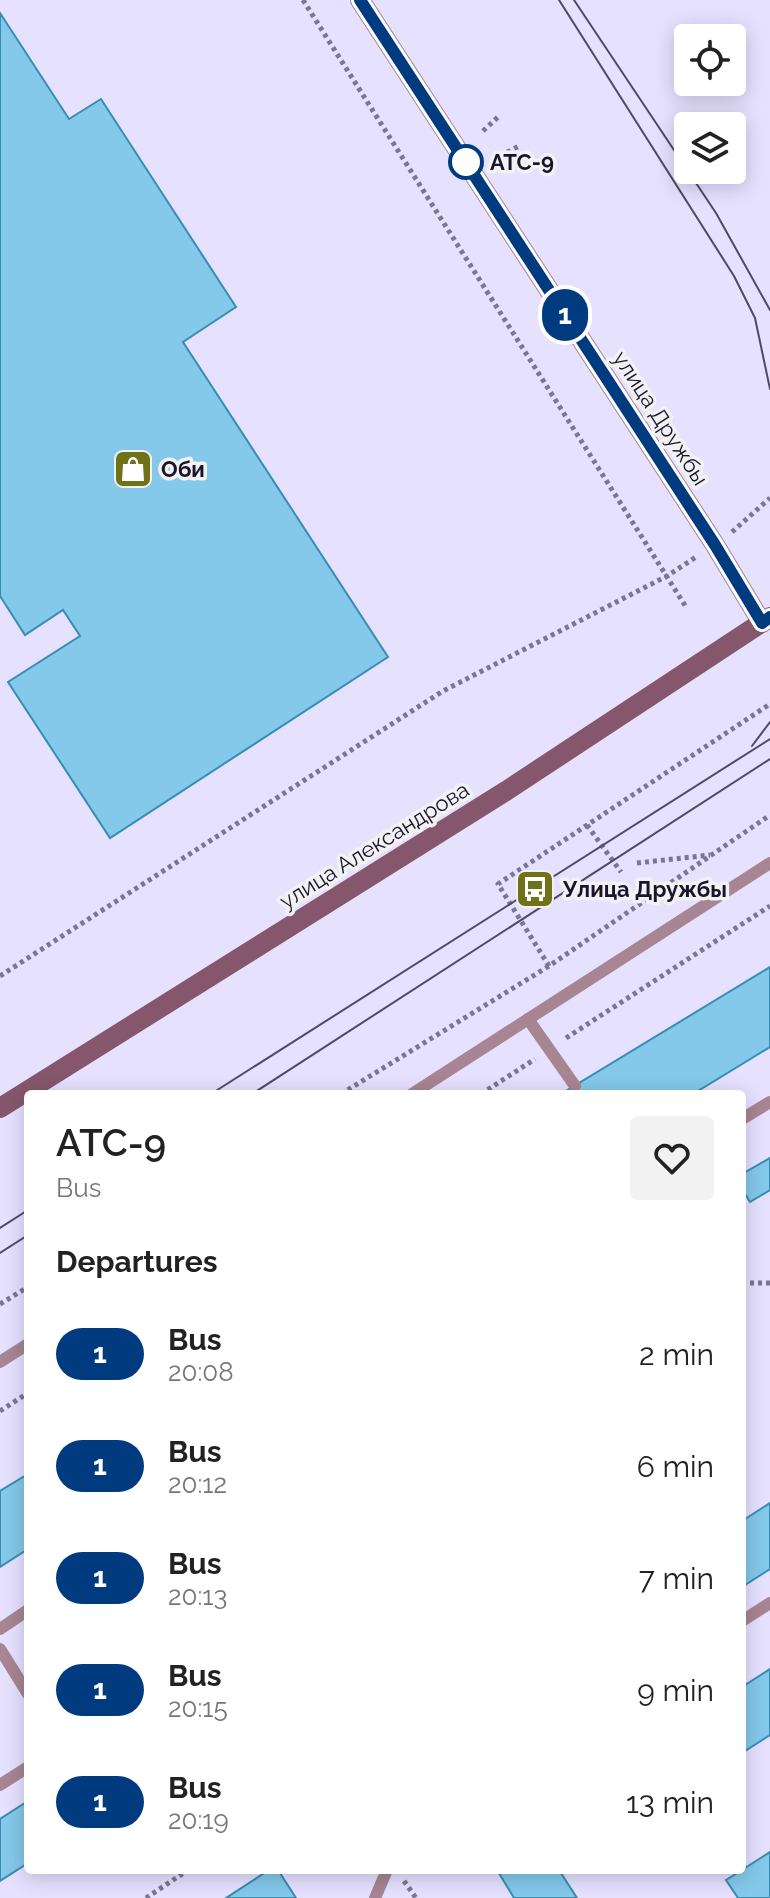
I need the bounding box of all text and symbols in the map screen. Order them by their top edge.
map controls [674,24,746,184]
button: locate [674,24,746,96]
button: layers [674,112,746,184]
marker: АТС-9 [449,145,483,179]
place label: АТС-9 [490,149,554,175]
line badge: 1 [539,289,591,341]
text: 1 [558,298,572,331]
street label: улица Дружбы [608,346,714,490]
shop icon: Оби [112,448,154,490]
place label: Оби [161,456,205,482]
street label: улица Александрова [275,776,473,914]
bus stop icon: Улица Дружбы [514,868,556,910]
place label: Улица Дружбы [562,876,727,902]
button: heart [630,1116,714,1200]
text: АТС-9 [56,1120,166,1165]
text: Bus [56,1173,101,1203]
text: Departures [56,1244,218,1279]
text: Bus [168,1322,222,1357]
text: 1 [93,1337,107,1370]
text: 2 min [639,1337,714,1372]
text: 20:08 [168,1357,234,1387]
text: Bus [168,1434,222,1469]
text: 1 [93,1449,107,1482]
text: 6 min [637,1449,714,1484]
text: 20:12 [168,1469,227,1499]
text: Bus [168,1546,222,1581]
text: 1 [93,1561,107,1594]
text: 7 min [639,1561,714,1596]
text: 20:13 [168,1581,227,1611]
text: Bus [168,1658,222,1693]
text: 1 [93,1673,107,1706]
text: 9 min [637,1673,714,1708]
text: 20:15 [168,1693,228,1723]
text: Bus [168,1770,222,1805]
text: 1 [93,1785,107,1818]
text: 13 min [626,1785,714,1820]
text: 20:19 [168,1805,229,1835]

